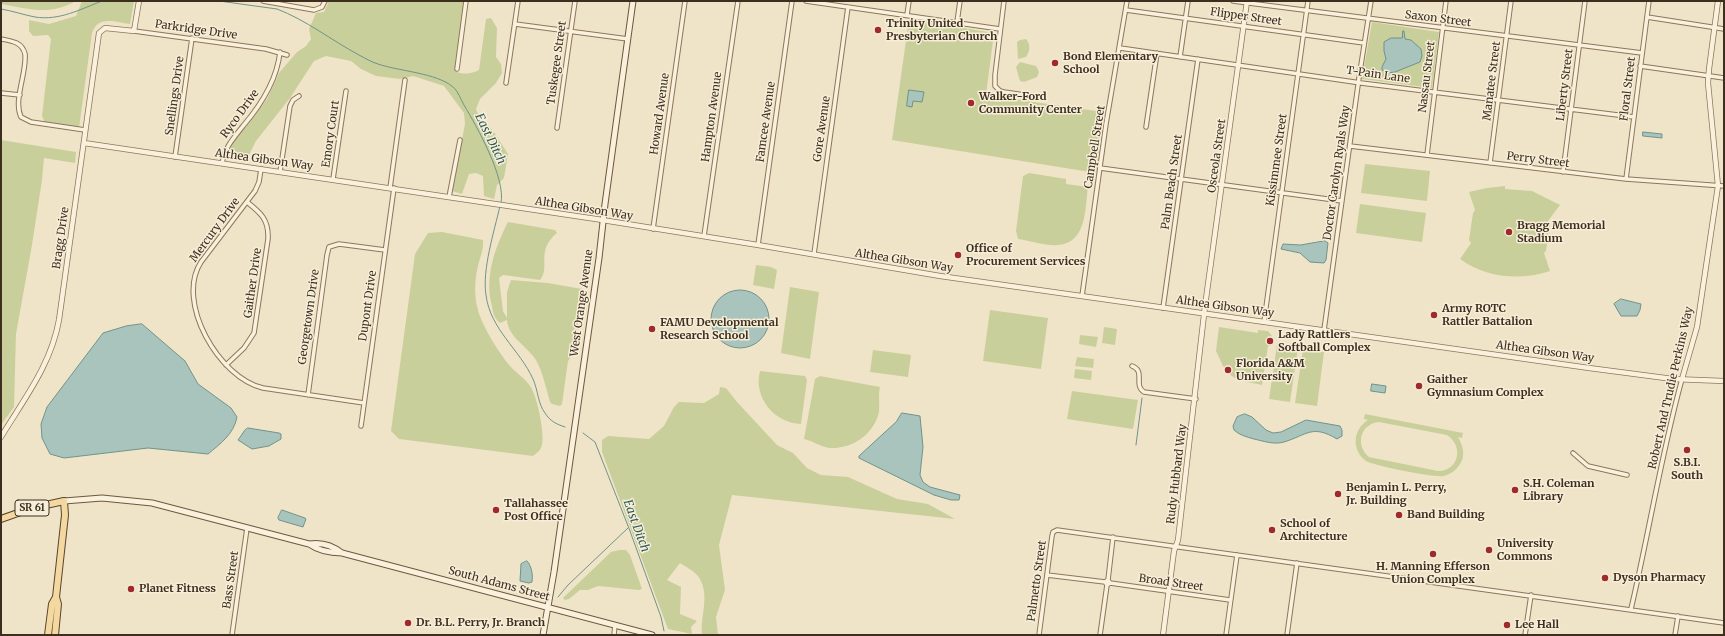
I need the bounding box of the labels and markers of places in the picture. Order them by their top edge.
place label: Trinity United Presbyterian Church [886,17,997,43]
marker: Trinity United Presbyterian Church [873,25,883,35]
place label: Bond Elementary School [1063,50,1158,76]
marker: Bond Elementary School [1050,58,1060,68]
place label: Walker-Ford Community Center [979,90,1082,116]
marker: Walker-Ford Community Center [966,98,976,108]
place label: Bragg Memorial Stadium [1517,219,1605,245]
marker: Bragg Memorial Stadium [1504,227,1514,237]
place label: Office of Procurement Services [966,242,1085,268]
marker: Office of Procurement Services [953,250,963,260]
place label: Army ROTC Rattler Battalion [1442,302,1533,328]
marker: Army ROTC Rattler Battalion [1429,310,1439,320]
place label: FAMU Developmental Research School [660,316,779,342]
marker: FAMU Developmental Research School [647,324,657,334]
place label: Lady Rattlers Softball Complex [1278,328,1370,354]
marker: Lady Rattlers Softball Complex [1265,336,1275,346]
place label: Florida A&M University [1236,357,1305,383]
marker: Florida A&M University [1223,365,1233,375]
place label: Gaither Gymnasium Complex [1427,373,1544,399]
marker: Gaither Gymnasium Complex [1414,381,1424,391]
marker: S.B.I. South [1682,445,1692,455]
place label: S.B.I. South [1671,456,1703,482]
place label: S.H. Coleman Library [1523,477,1595,503]
place label: Benjamin L. Perry, Jr. Building [1346,481,1446,507]
marker: S.H. Coleman Library [1510,485,1520,495]
marker: Benjamin L. Perry, Jr. Building [1333,489,1343,499]
place label: Tallahassee Post Office [504,497,568,523]
marker: Tallahassee Post Office [491,505,501,515]
place label: Band Building [1407,508,1485,522]
marker: Band Building [1394,510,1404,520]
place label: School of Architecture [1280,517,1347,543]
marker: School of Architecture [1267,525,1277,535]
place label: University Commons [1497,537,1553,563]
marker: University Commons [1484,545,1494,555]
marker: H. Manning Efferson Union Complex [1428,549,1438,559]
place label: H. Manning Efferson Union Complex [1376,560,1490,586]
place label: Dyson Pharmacy [1613,571,1706,585]
marker: Dyson Pharmacy [1600,573,1610,583]
place label: Planet Fitness [139,582,216,596]
marker: Planet Fitness [126,584,136,594]
place label: Dr. B.L. Perry, Jr. Branch [416,616,545,630]
marker: Dr. B.L. Perry, Jr. Branch [403,618,413,628]
place label: Lee Hall [1515,618,1559,632]
marker: Lee Hall [1502,620,1512,630]

